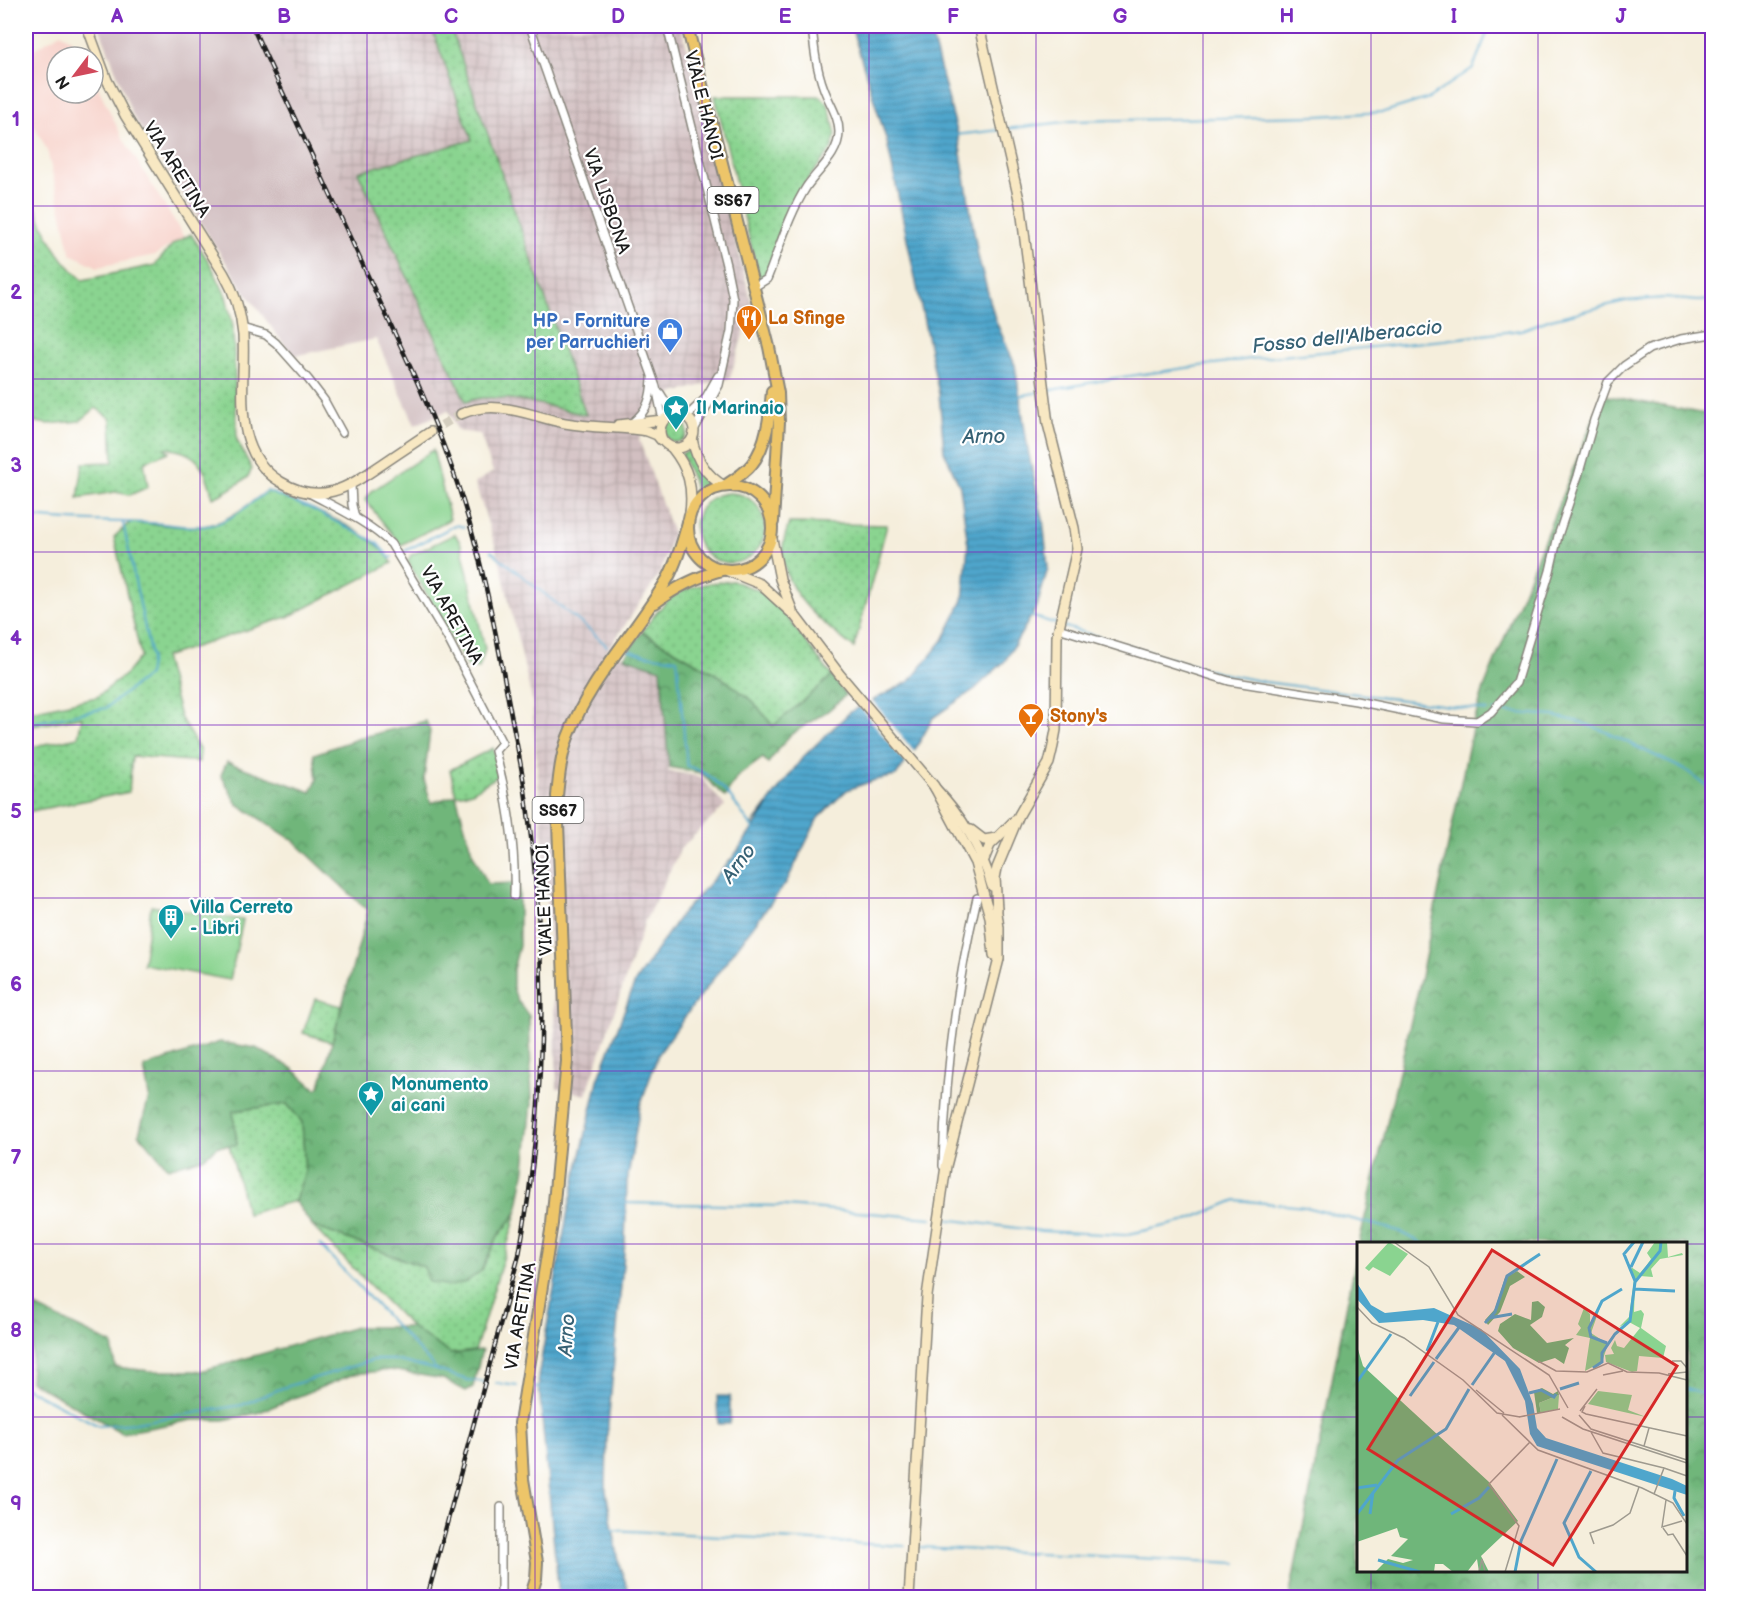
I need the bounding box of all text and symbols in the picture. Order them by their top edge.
text: A [110,5,124,29]
text: B [277,5,291,29]
text: C [444,5,458,29]
text: D [611,5,625,29]
text: E [779,5,792,29]
text: F [947,5,959,29]
text: G [1113,5,1128,29]
text: H [1280,5,1294,29]
text: I [1451,5,1457,29]
text: J [1616,5,1628,29]
north arrow [45,45,105,105]
street label: VIALE HANOI [680,48,727,162]
text: N [52,72,75,92]
text: 1 [12,108,20,132]
street label: VIA ARETINA [139,117,214,221]
street label: VIA LISBONA [579,146,634,257]
road number: SS67 [708,187,758,213]
text: 2 [10,281,22,305]
restaurant icon: La Sfinge [734,303,764,341]
place label: La Sfinge [768,308,845,329]
place label: HP - Forniture per Parruchieri [526,311,650,353]
water label: Fosso dell'Alberaccio [1251,315,1443,359]
shop icon: HP - Forniture per Parruchieri [655,316,685,354]
place icon: Il Marinaio [661,393,691,431]
place label: Il Marinaio [696,398,784,419]
water label: Arno [962,425,1005,449]
text: 3 [10,454,22,478]
street label: VIA ARETINA [416,562,487,668]
text: 4 [10,627,22,651]
bar icon: Stony's [1016,701,1046,739]
place label: Stony's [1050,706,1108,727]
road number: SS67 [532,797,584,823]
text: 5 [10,800,22,824]
water label: Arno [716,839,761,889]
street label: VIALE HANOI [532,844,557,956]
place label: Villa Cerreto - Libri [190,897,293,939]
building icon: Villa Cerreto - Libri [156,902,186,940]
text: 6 [10,973,22,997]
place label: Monumento ai cani [391,1074,489,1116]
place icon: Monumento ai cani [356,1079,386,1117]
text: 7 [10,1146,22,1170]
inset map [1357,1242,1687,1572]
street label: VIA ARETINA [501,1261,540,1372]
water label: Arno [553,1313,580,1358]
text: 8 [10,1319,22,1343]
text: 9 [10,1492,22,1516]

